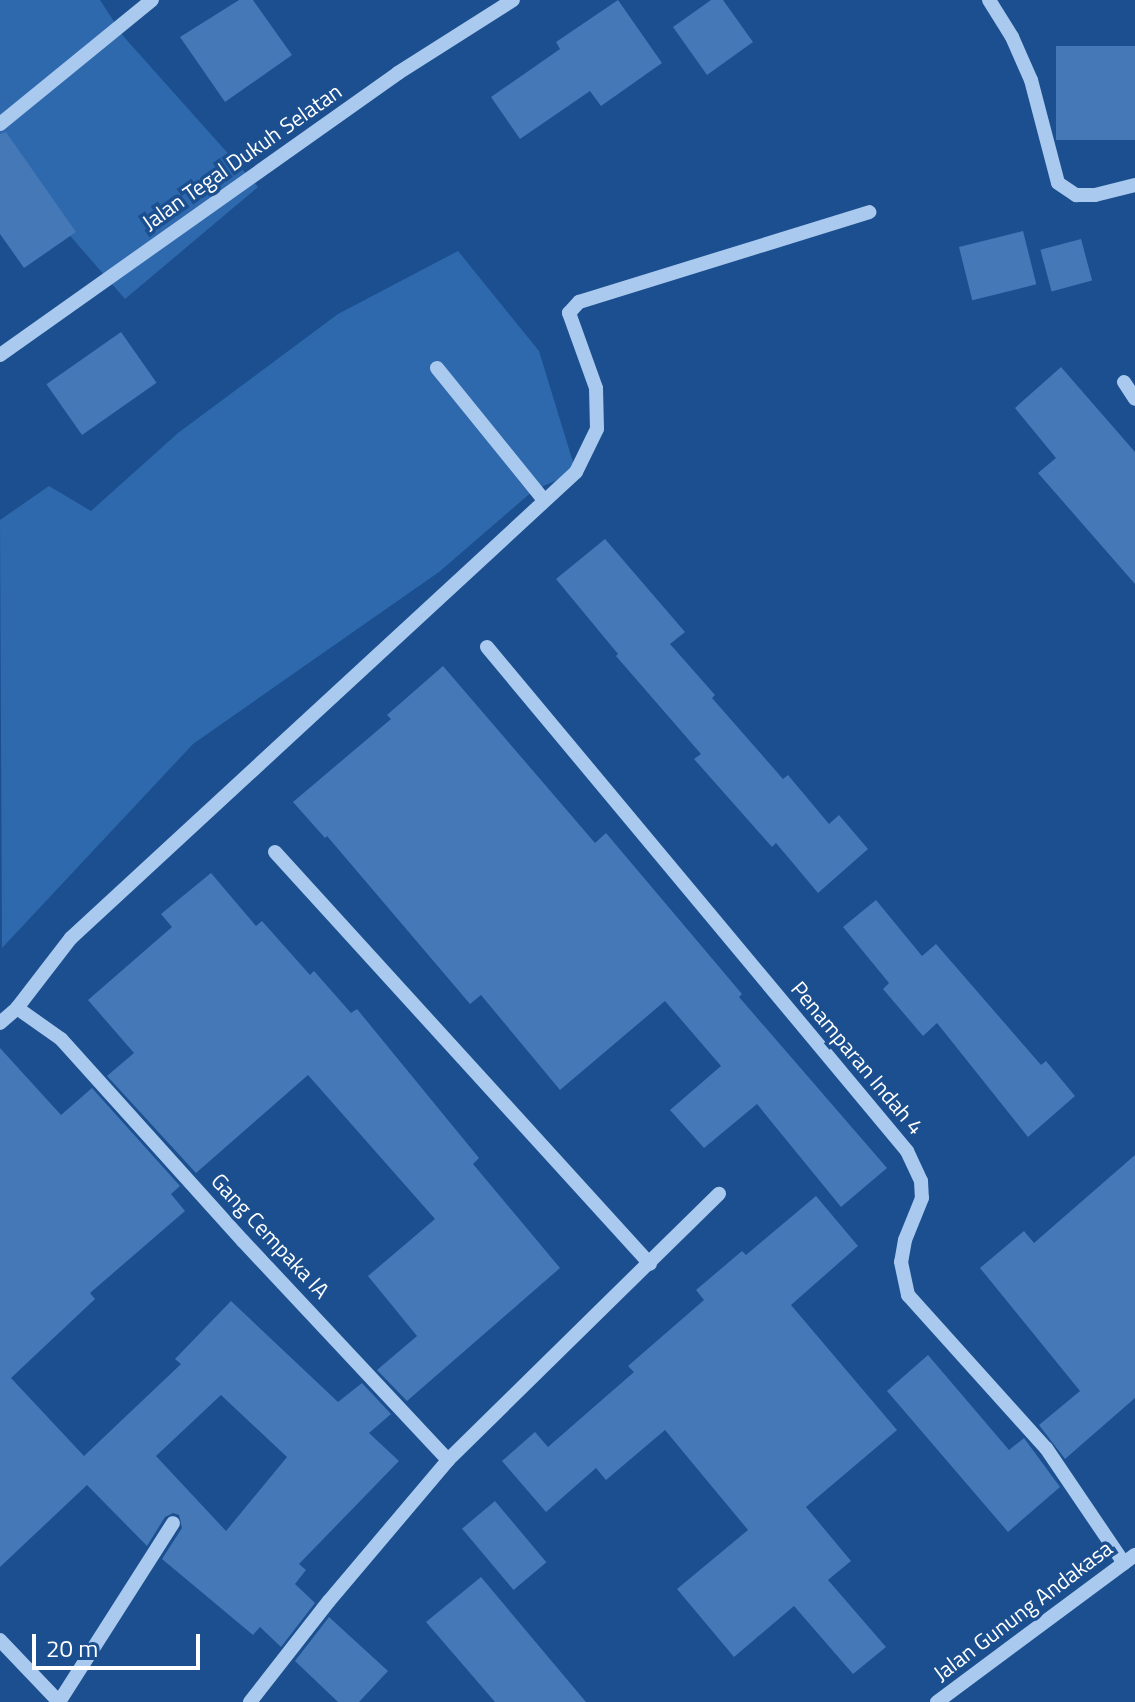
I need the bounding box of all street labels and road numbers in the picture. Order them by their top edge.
street label: Jalan Tegal Dukuh Selatan [137,78,347,236]
street label: Penamparan Indah 4 [785,976,929,1140]
street label: Gang Cempaka IA [205,1168,335,1304]
street label: Jalan Gunung Andakasa [928,1535,1118,1687]

